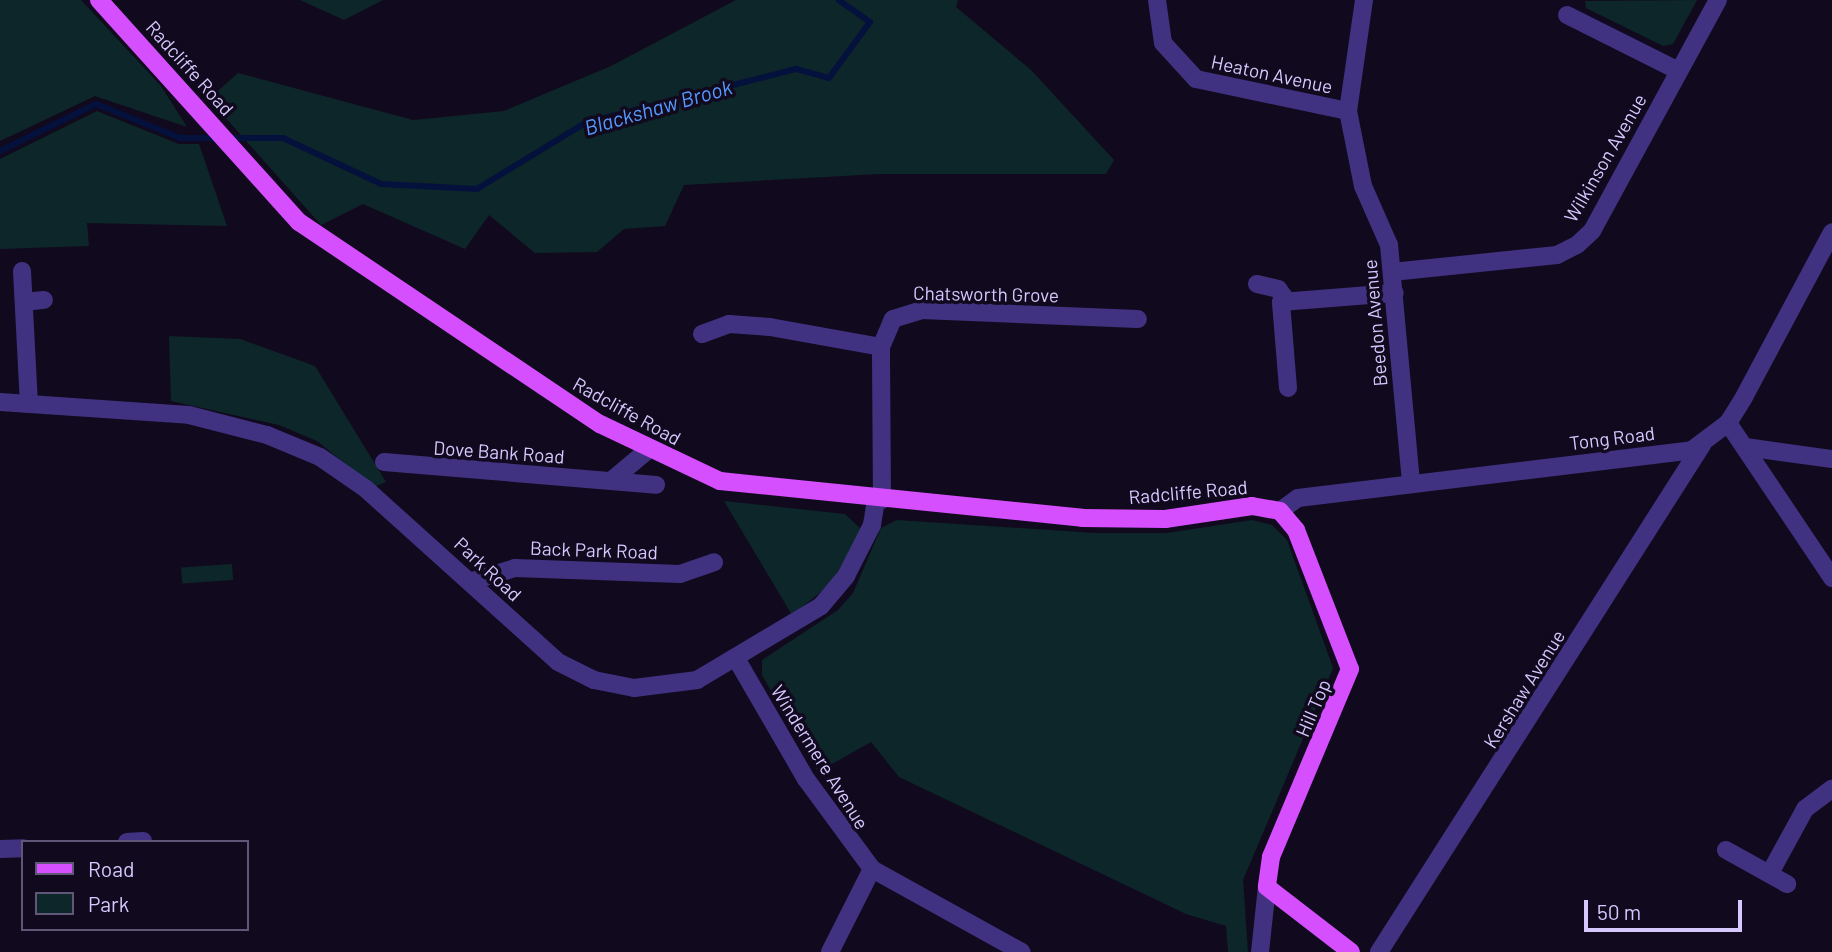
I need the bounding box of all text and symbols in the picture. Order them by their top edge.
street label: Radcliffe Road [142,16,238,120]
street label: Heaton Avenue [1209,50,1335,98]
water label: Blackshaw Brook [581,74,735,140]
street label: Wilkinson Avenue [1559,90,1651,226]
street label: Beedon Avenue [1358,259,1392,387]
street label: Chatsworth Grove [913,281,1059,307]
street label: Radcliffe Road [569,372,685,450]
street label: Tong Road [1568,421,1656,455]
street label: Dove Bank Road [433,436,565,468]
street label: Radcliffe Road [1128,475,1248,509]
street label: Park Road [450,532,526,606]
street label: Back Park Road [530,536,658,564]
street label: Kershaw Avenue [1479,626,1569,752]
street label: Hill Top [1291,676,1335,740]
street label: Windermere Avenue [766,681,874,833]
legend [21,840,248,931]
text: Road [88,856,134,881]
scale bar [1587,886,1744,930]
text: Park [88,891,129,916]
text: 50 m [1597,899,1641,924]

